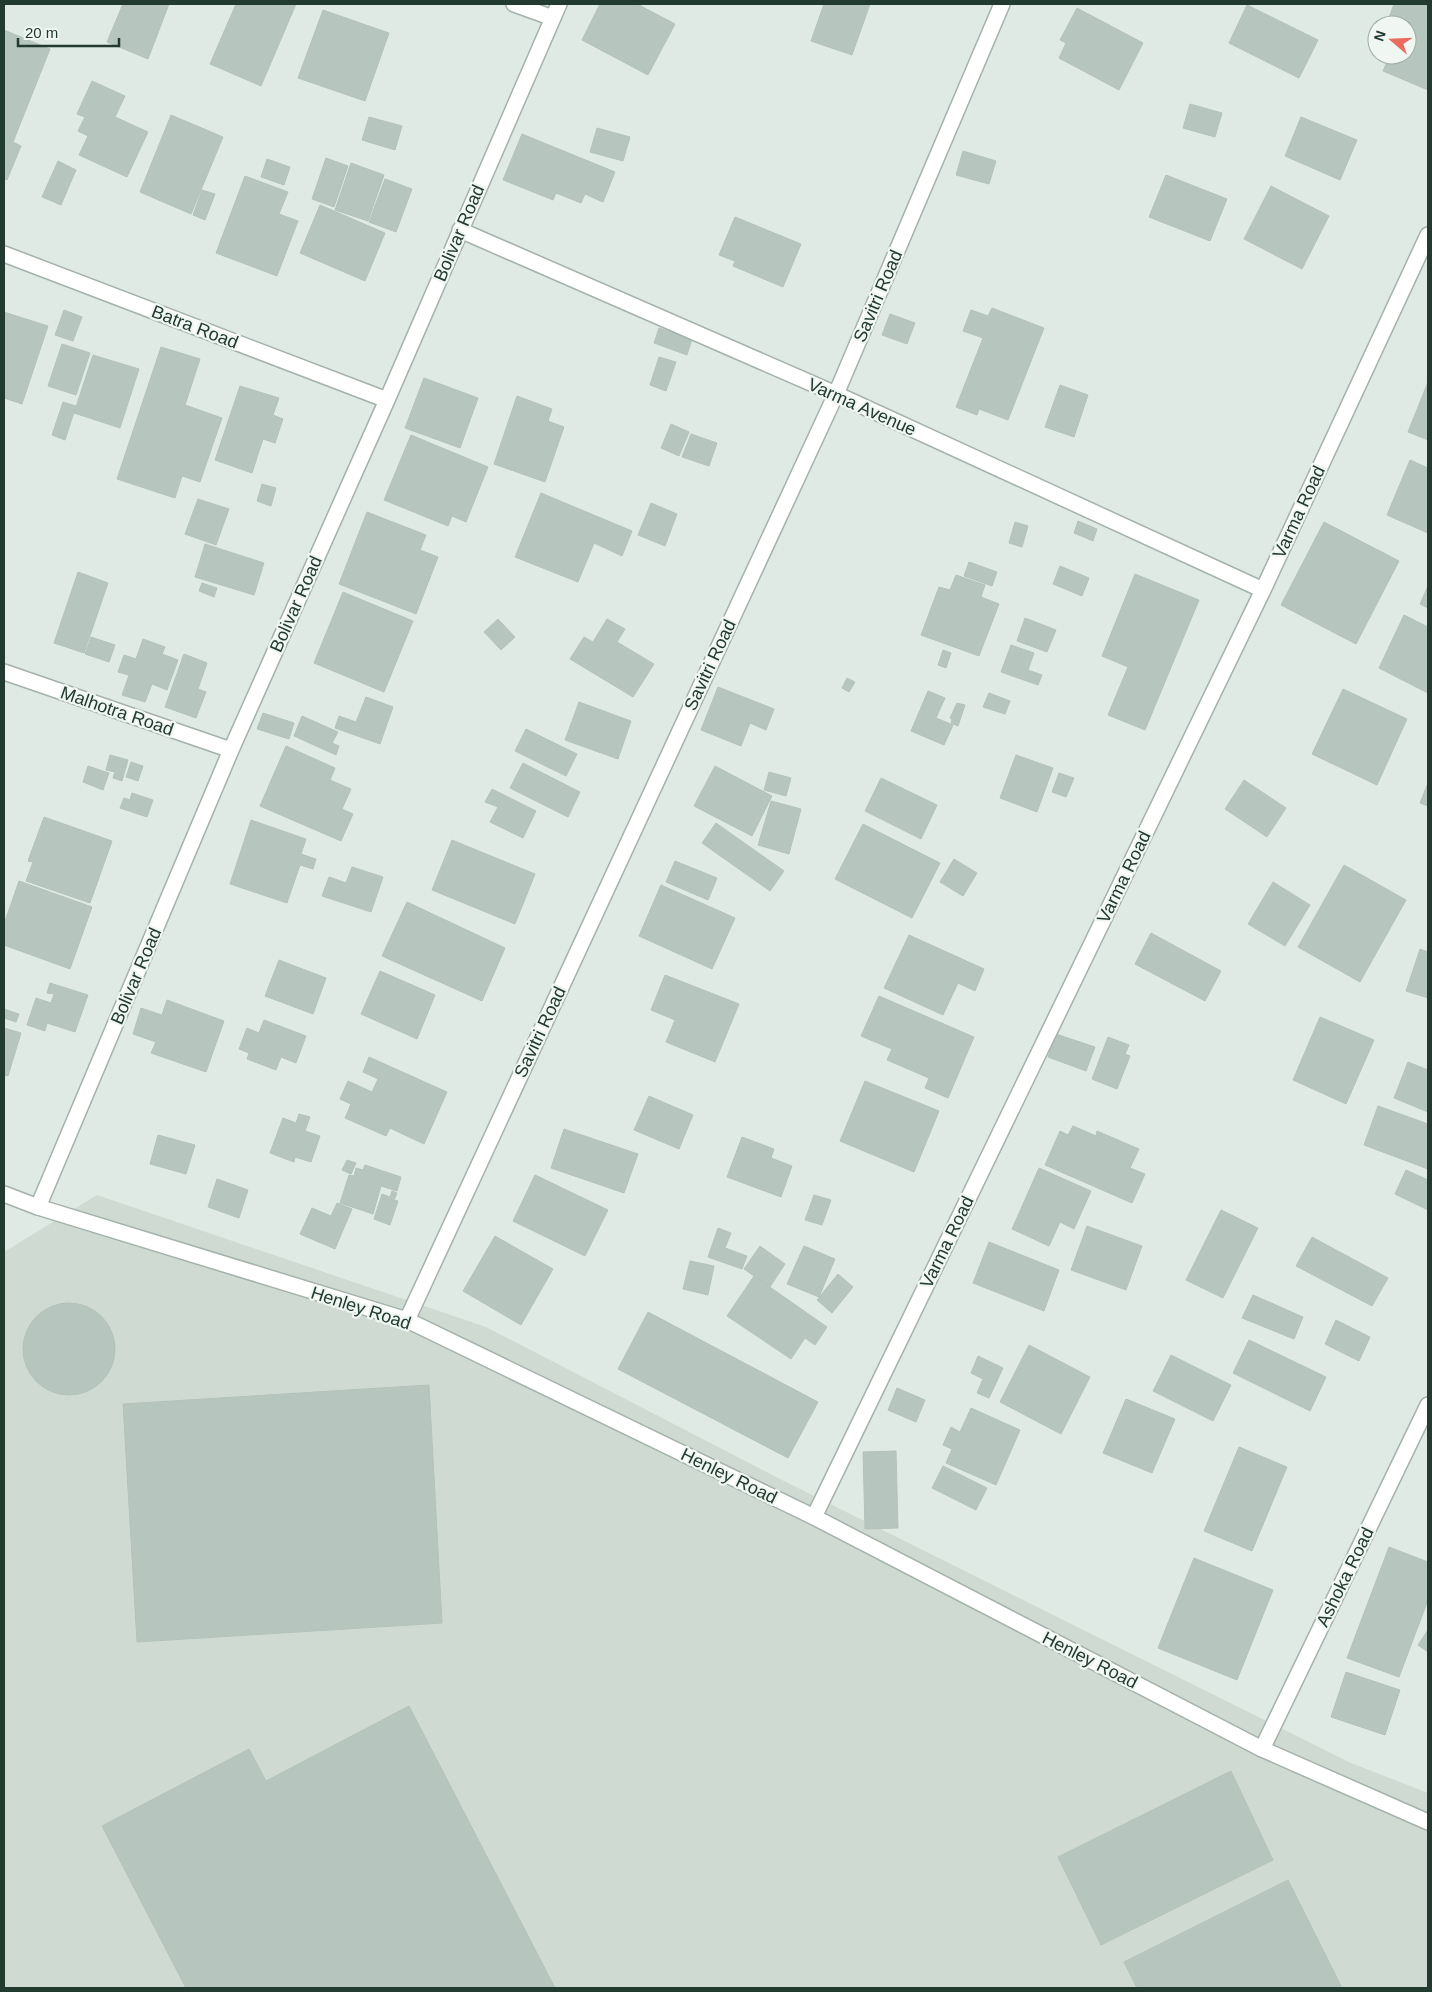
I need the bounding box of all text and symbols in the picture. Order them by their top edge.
scale bar [18,15,119,47]
north arrow [1367,15,1417,65]
text: 20 m [25,24,58,41]
text: N [1370,28,1389,43]
street label: Bolivar Road [430,182,488,284]
street label: Savitri Road [850,247,906,345]
street label: Batra Road [149,301,241,353]
street label: Varma Avenue [805,374,919,440]
street label: Varma Road [1269,463,1329,561]
street label: Bolivar Road [266,553,326,655]
street label: Savitri Road [680,616,740,714]
street label: Malhotra Road [58,682,176,740]
street label: Varma Road [1093,828,1155,926]
street label: Bolivar Road [107,925,165,1027]
street label: Savitri Road [510,983,570,1081]
street label: Varma Road [916,1193,978,1291]
street label: Henley Road [308,1282,414,1334]
street label: Henley Road [678,1444,780,1508]
street label: Ashoka Road [1312,1524,1378,1630]
street label: Henley Road [1039,1627,1141,1693]

